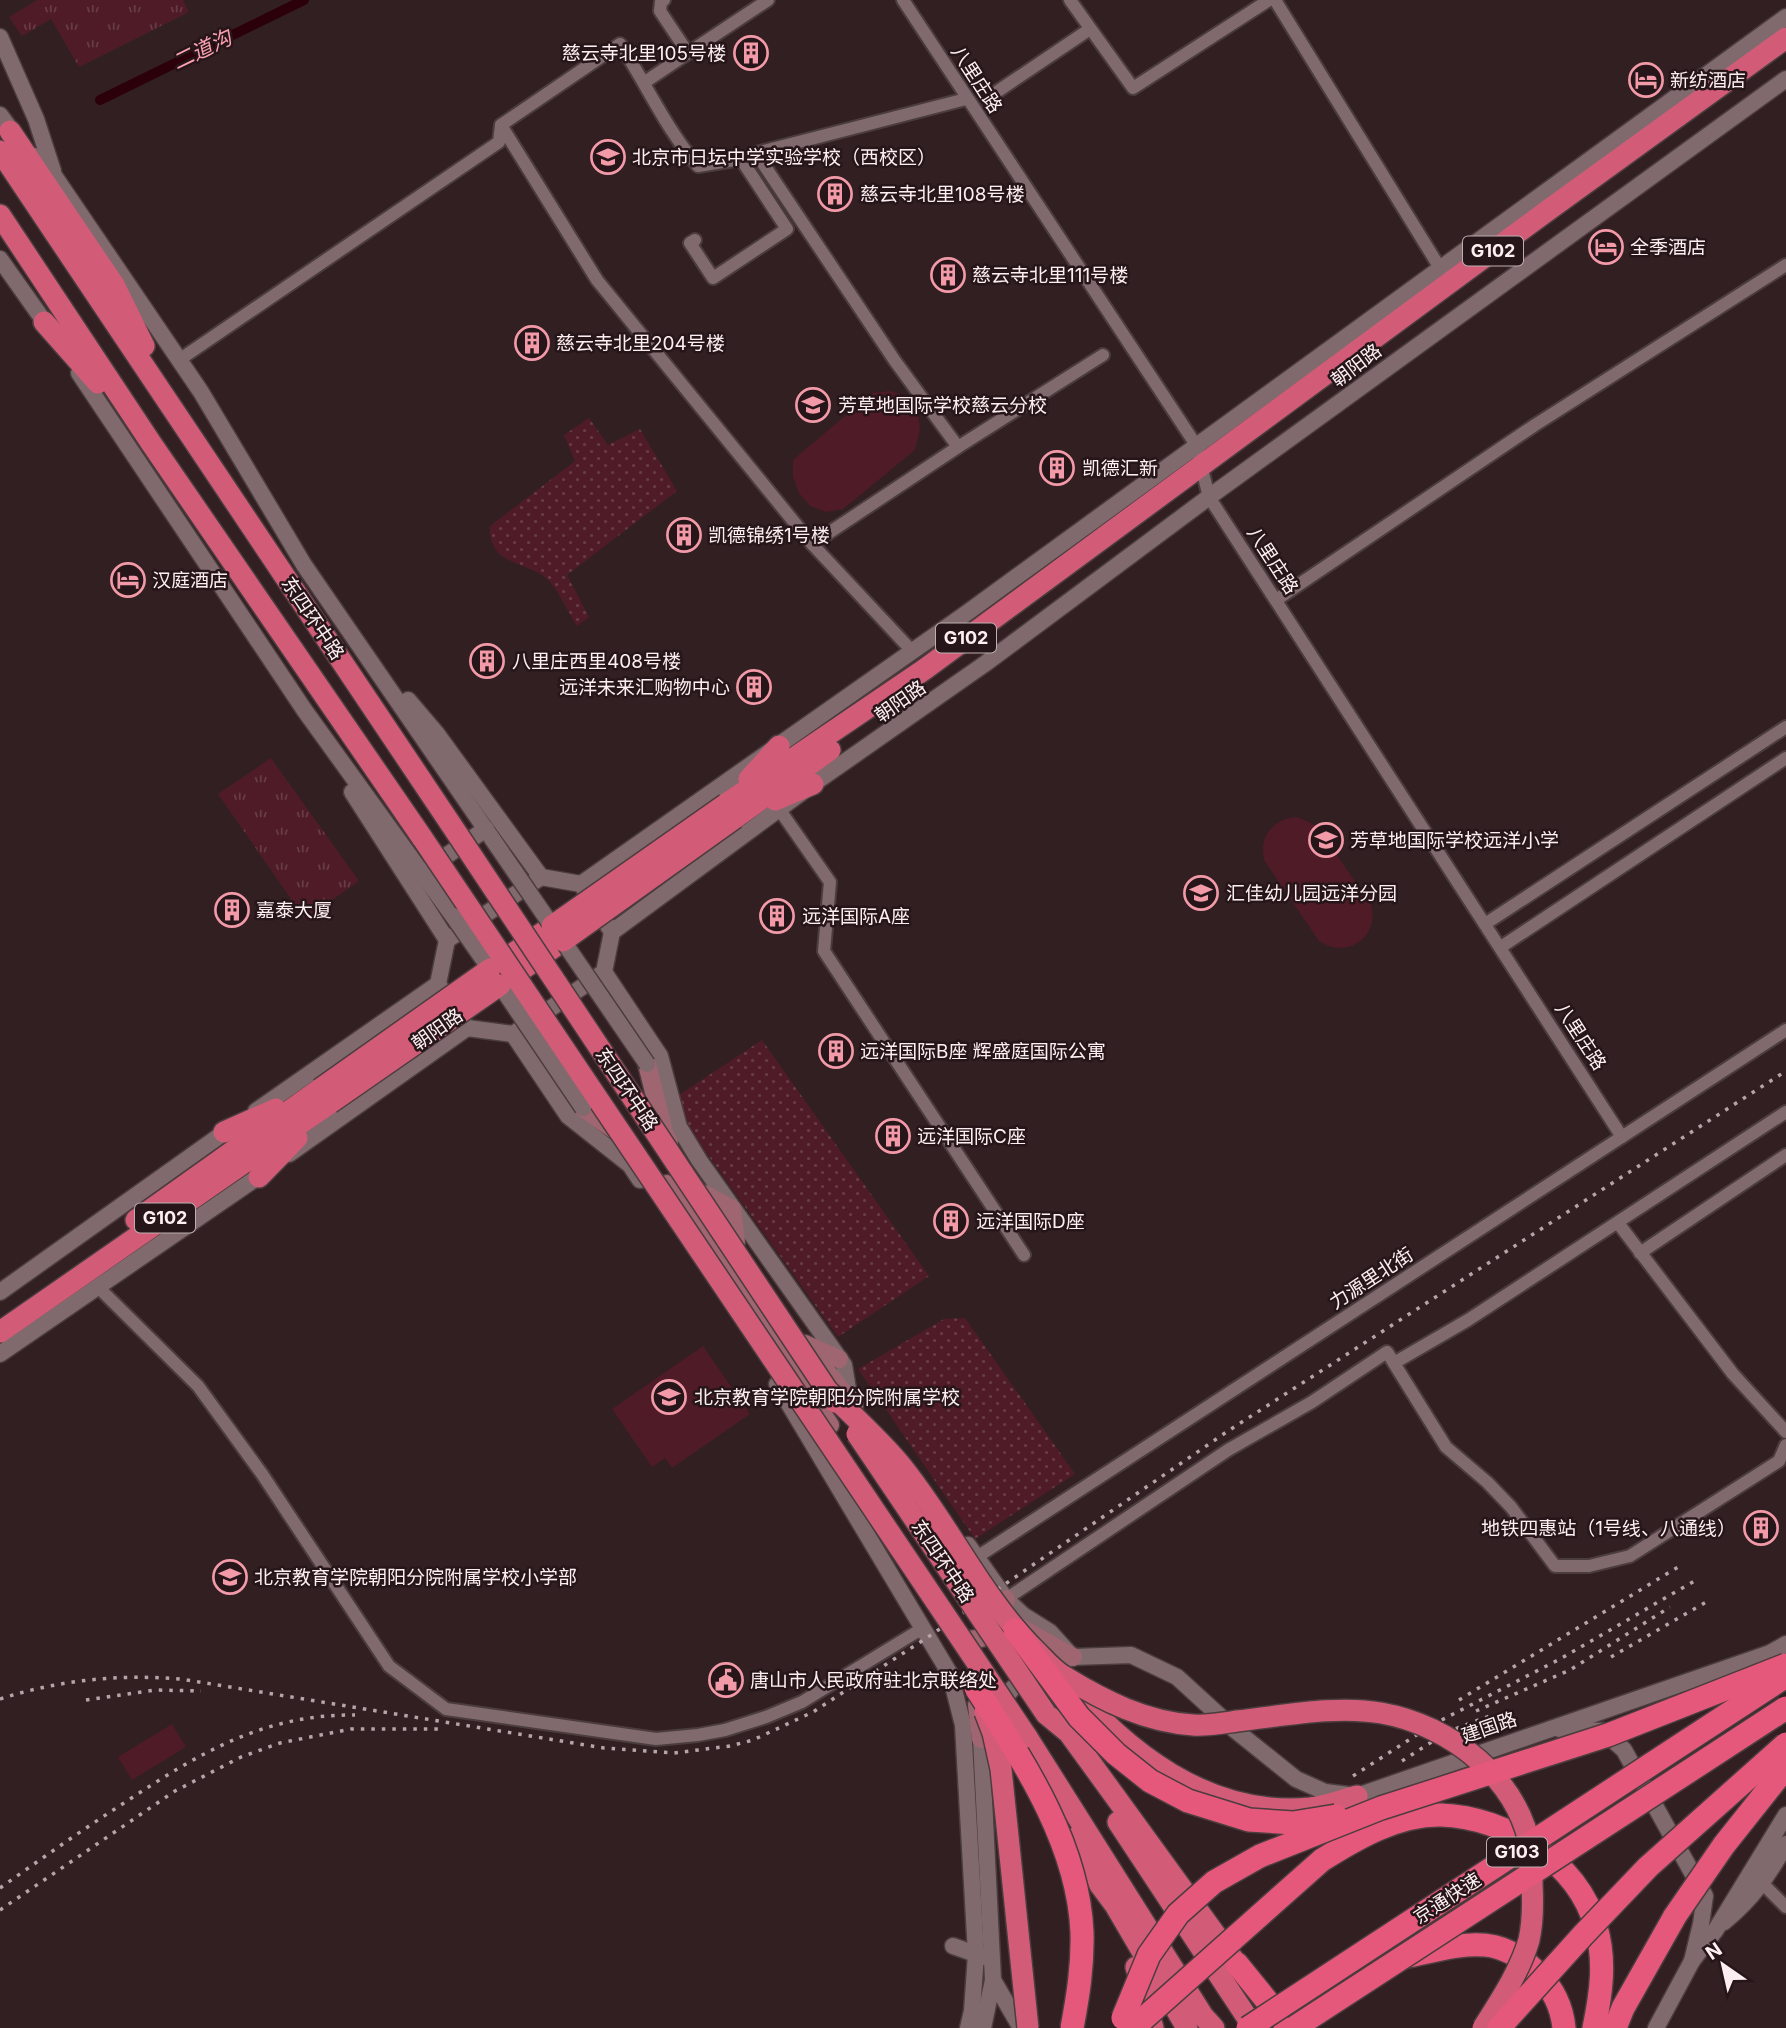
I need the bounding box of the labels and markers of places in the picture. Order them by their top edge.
building icon: 慈云寺北里105号楼 [732,34,770,72]
place label: 慈云寺北里105号楼 [562,42,726,65]
hotel icon: 新纺酒店 [1627,61,1665,99]
place label: 新纺酒店 [1670,69,1746,92]
school or university icon: 北京市日坛中学实验学校（西校区） [589,138,627,176]
place label: 北京市日坛中学实验学校（西校区） [632,146,936,169]
building icon: 慈云寺北里108号楼 [816,175,854,213]
place label: 慈云寺北里108号楼 [860,183,1024,206]
hotel icon: 全季酒店 [1587,228,1625,266]
place label: 全季酒店 [1630,236,1706,259]
building icon: 慈云寺北里111号楼 [929,256,967,294]
place label: 慈云寺北里111号楼 [972,264,1128,287]
building icon: 慈云寺北里204号楼 [513,324,551,362]
place label: 慈云寺北里204号楼 [556,332,725,355]
school or university icon: 芳草地国际学校慈云分校 [794,386,832,424]
place label: 芳草地国际学校慈云分校 [838,394,1047,417]
building icon: 凯德汇新 [1038,449,1076,487]
place label: 凯德汇新 [1082,457,1158,480]
building icon: 凯德锦绣1号楼 [665,516,703,554]
place label: 凯德锦绣1号楼 [708,524,830,547]
hotel icon: 汉庭酒店 [109,561,147,599]
place label: 汉庭酒店 [152,569,228,592]
building icon: 八里庄西里408号楼 [468,642,506,680]
place label: 八里庄西里408号楼 [512,650,681,673]
building icon: 远洋未来汇购物中心 [735,668,773,706]
place label: 远洋未来汇购物中心 [559,676,730,699]
school or university icon: 芳草地国际学校远洋小学 [1307,821,1345,859]
place label: 芳草地国际学校远洋小学 [1350,829,1559,852]
school or university icon: 汇佳幼儿园远洋分园 [1182,874,1220,912]
place label: 汇佳幼儿园远洋分园 [1226,882,1397,905]
building icon: 嘉泰大厦 [213,891,251,929]
building icon: 远洋国际A座 [758,897,796,935]
place label: 嘉泰大厦 [256,899,332,922]
place label: 远洋国际A座 [802,905,910,928]
building icon: 远洋国际B座 辉盛庭国际公寓 [817,1032,855,1070]
place label: 远洋国际B座 辉盛庭国际公寓 [860,1040,1106,1063]
building icon: 远洋国际C座 [874,1117,912,1155]
place label: 远洋国际C座 [917,1125,1026,1148]
building icon: 远洋国际D座 [932,1202,970,1240]
place label: 远洋国际D座 [976,1210,1085,1233]
school or university icon: 北京教育学院朝阳分院附属学校 [650,1378,688,1416]
place label: 北京教育学院朝阳分院附属学校 [694,1386,960,1409]
building icon: 地铁四惠站（1号线、八通线） [1742,1509,1780,1547]
place label: 地铁四惠站（1号线、八通线） [1481,1517,1736,1540]
school or university icon: 北京教育学院朝阳分院附属学校小学部 [211,1558,249,1596]
place label: 北京教育学院朝阳分院附属学校小学部 [254,1566,577,1589]
public building icon: 唐山市人民政府驻北京联络处 [707,1661,745,1699]
place label: 唐山市人民政府驻北京联络处 [750,1669,997,1692]

